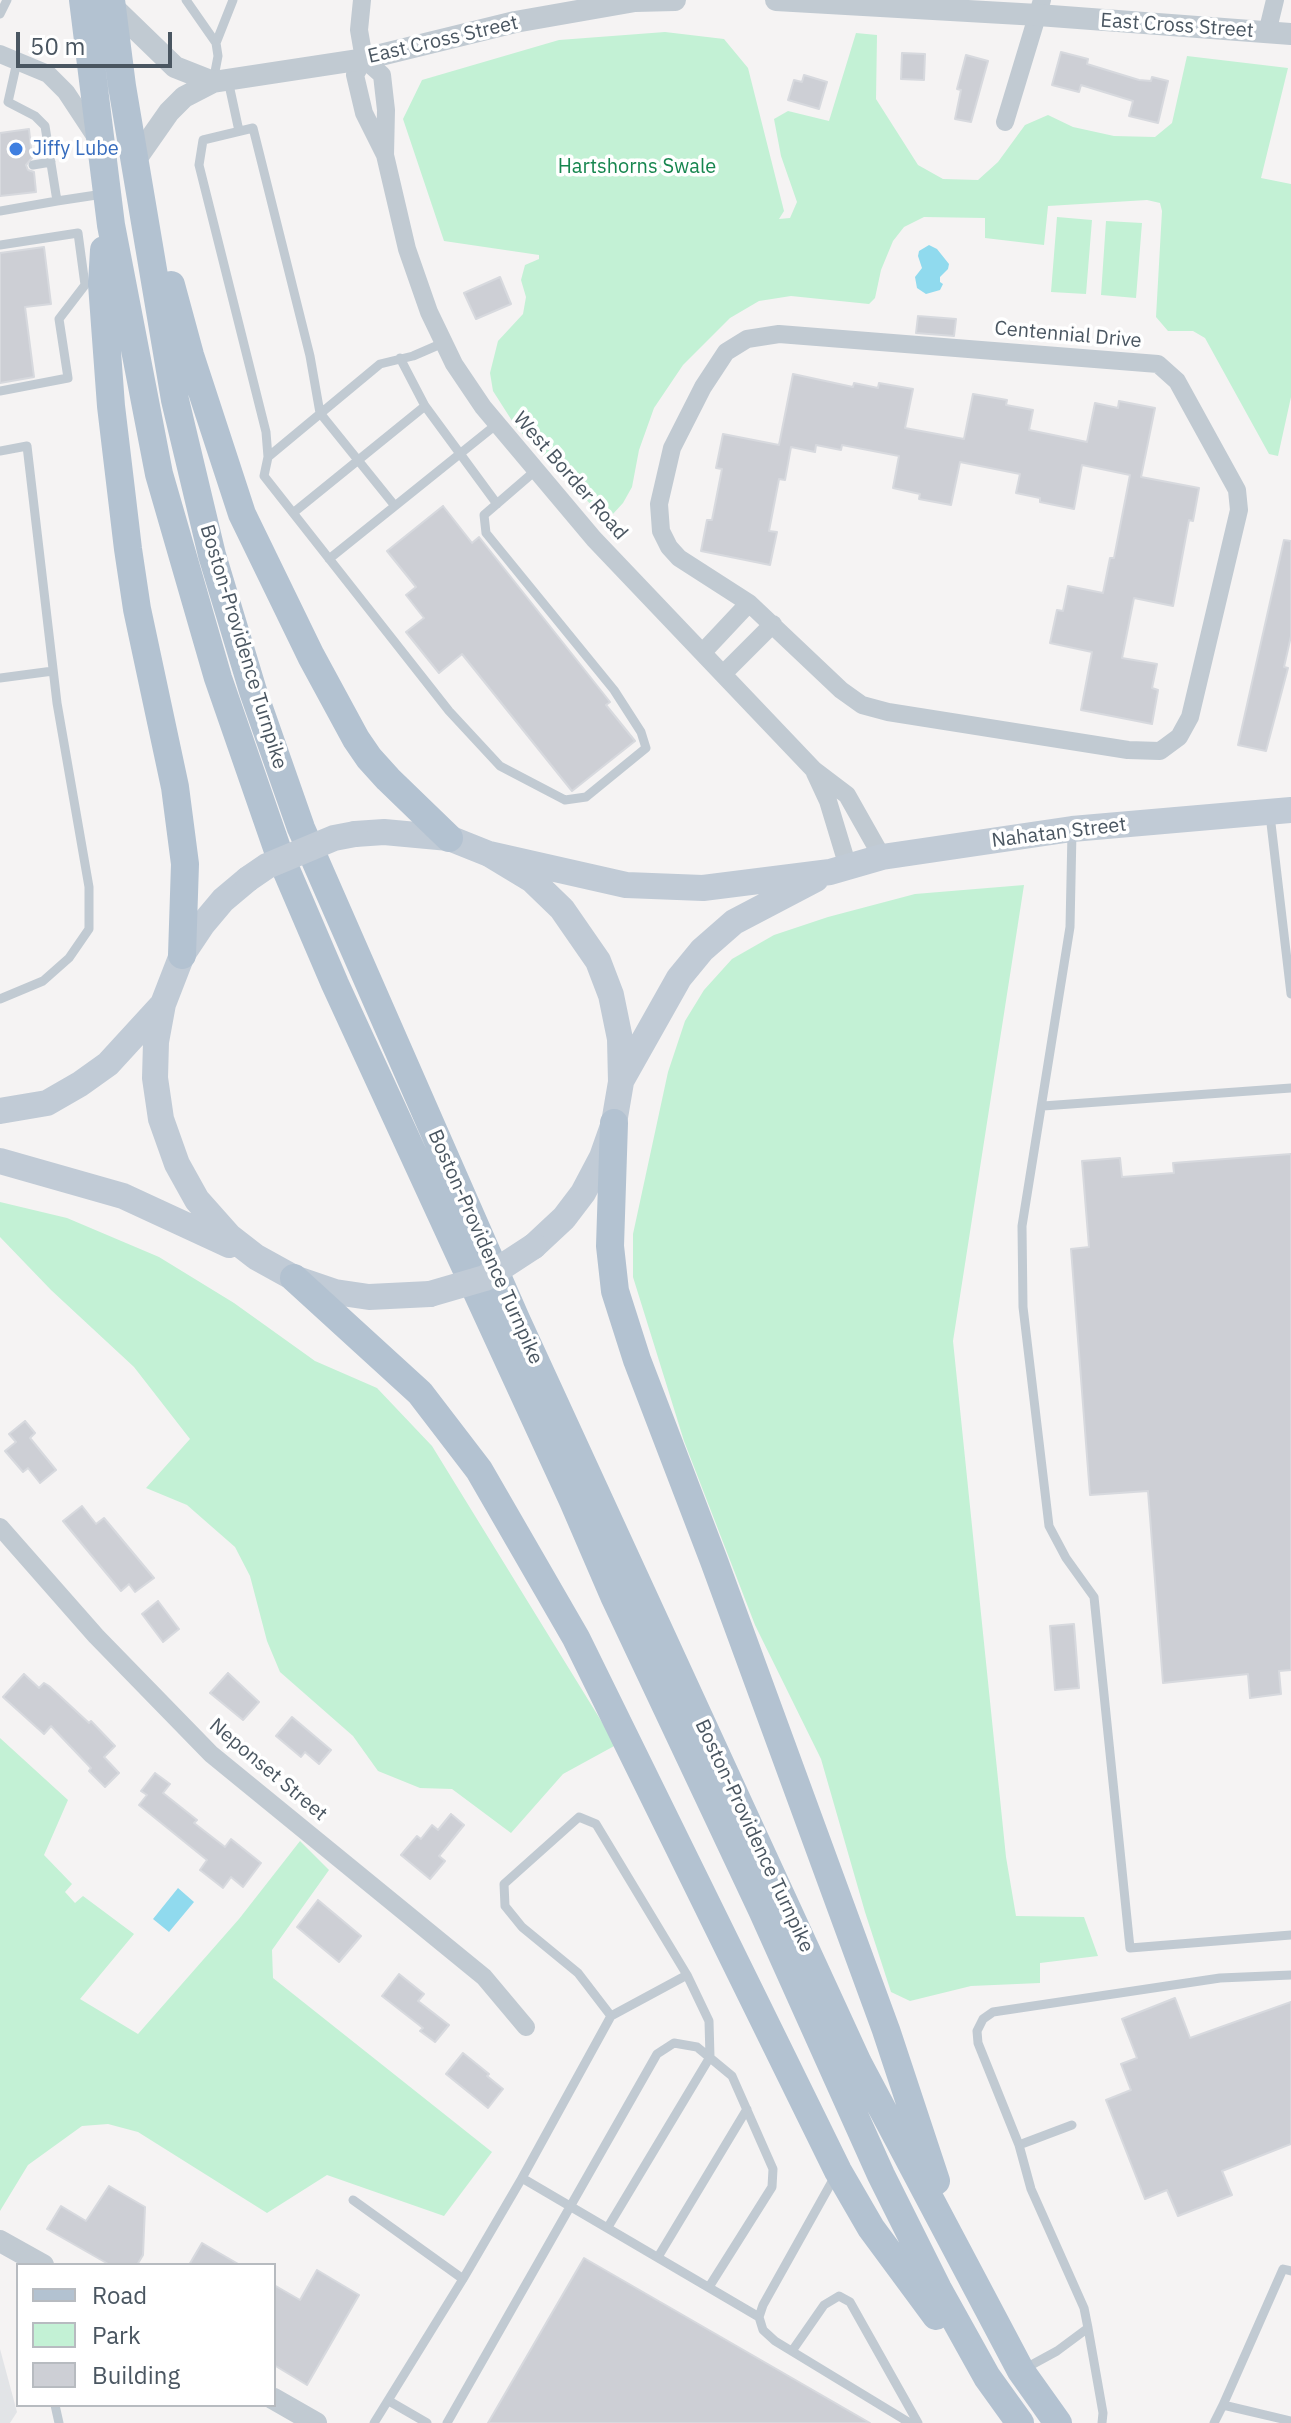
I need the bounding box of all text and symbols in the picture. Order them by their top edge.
street label: East Cross Street [1100,9,1254,43]
street label: East Cross Street [366,11,520,69]
scale bar [20,16,176,66]
text: 50 m [30,30,85,62]
place label: Jiffy Lube [32,137,119,161]
marker: Jiffy Lube [7,140,25,158]
park label: Hartshorns Swale [558,155,716,179]
street label: Centennial Drive [993,317,1143,353]
street label: West Border Road [508,407,632,545]
street label: Boston-Providence Turnpike [194,522,292,772]
street label: Nahatan Street [990,813,1128,853]
street label: Boston-Providence Turnpike [422,1126,548,1368]
street label: Neponset Street [204,1714,332,1826]
street label: Boston-Providence Turnpike [689,1716,819,1956]
legend [16,2263,276,2407]
text: Road [92,2279,147,2311]
text: Park [92,2319,141,2351]
text: Building [92,2359,180,2391]

